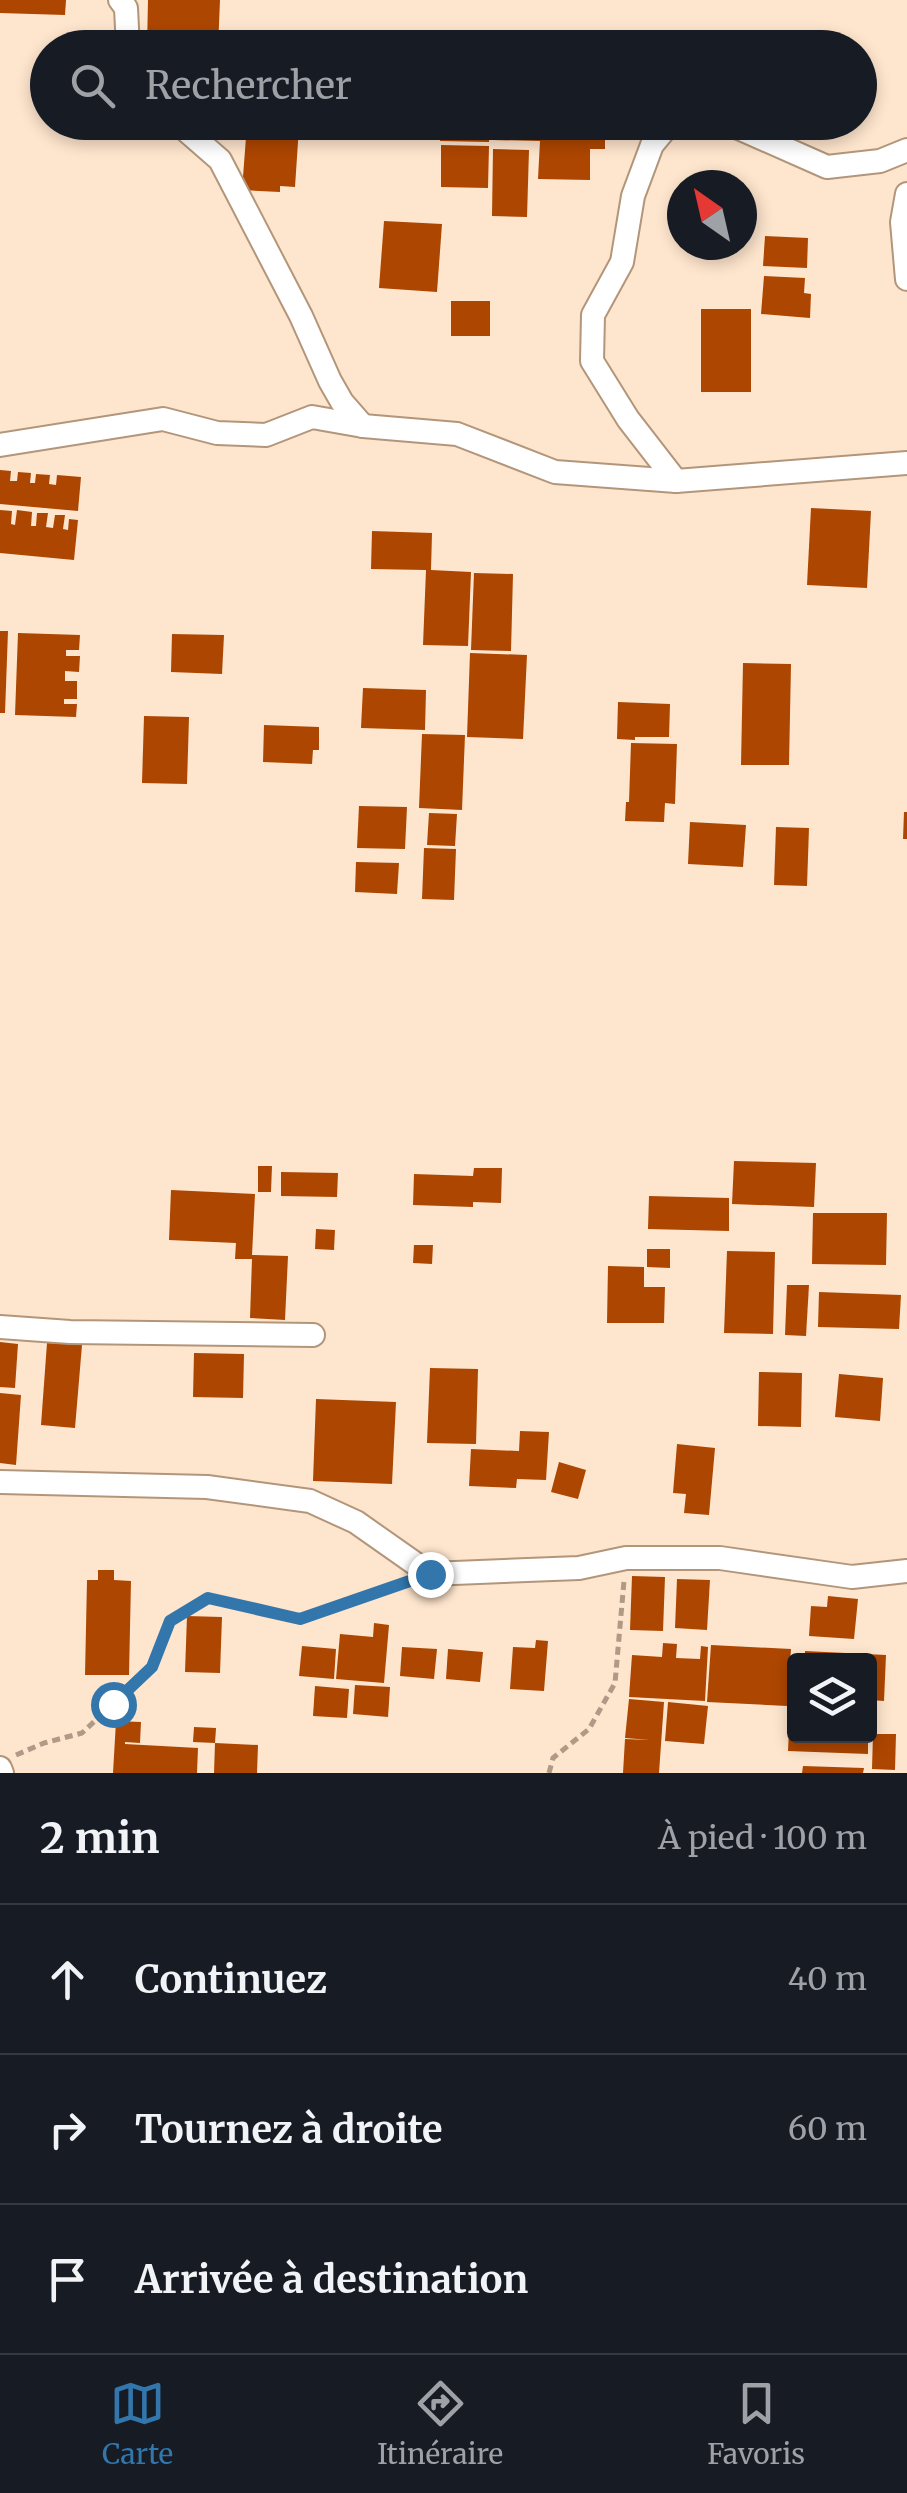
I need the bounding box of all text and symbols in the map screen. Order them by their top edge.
search box [30,30,877,140]
icon: search [65,58,120,113]
text: Rechercher [145,62,352,109]
north arrow [667,170,757,260]
route end [408,1552,454,1598]
map controls [787,1653,877,1743]
button: layers [787,1653,877,1743]
route start [91,1682,137,1728]
text: 2 min [40,1812,160,1864]
text: À pied · 100 m [658,1818,867,1858]
icon: ahead [40,1952,95,2007]
text: Continuez [135,1956,327,2003]
text: 40 m [788,1959,867,1999]
icon: right [40,2102,95,2157]
text: Tournez à droite [135,2106,443,2153]
text: 60 m [788,2109,867,2149]
icon: arrive [40,2252,95,2307]
text: Arrivée à destination [135,2256,528,2303]
tab: Carte [102,2376,173,2472]
tab: Itinéraire [377,2376,503,2472]
tab: Favoris [707,2376,805,2472]

